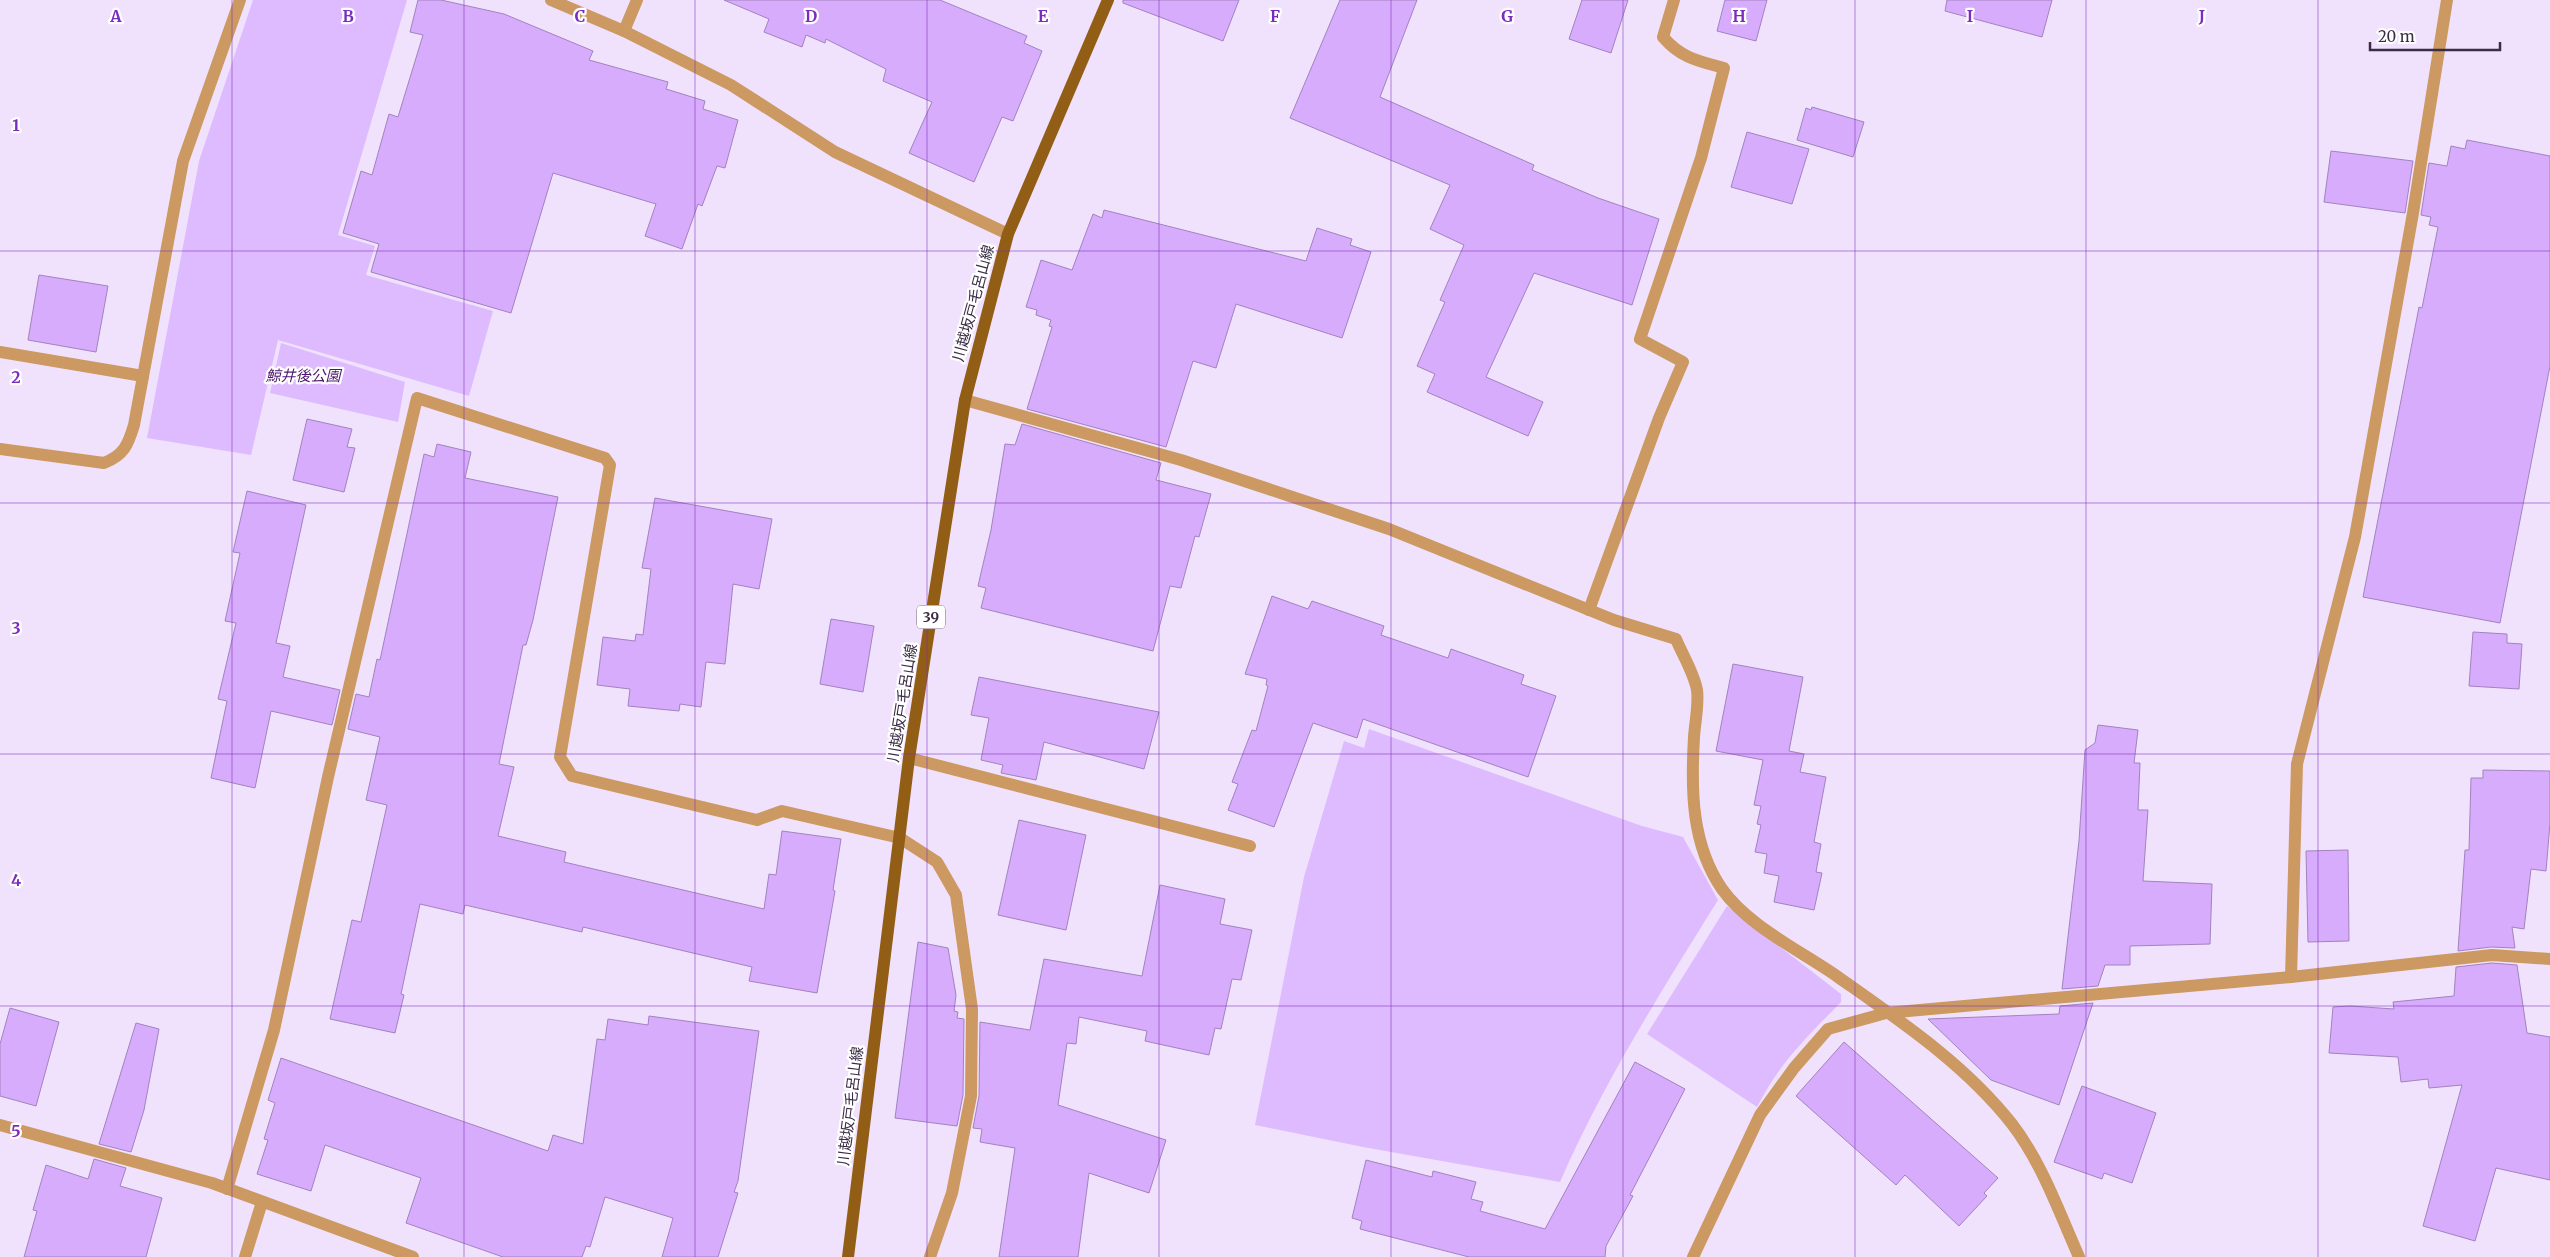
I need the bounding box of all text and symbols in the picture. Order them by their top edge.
text: A [109,6,122,26]
text: B [342,6,354,26]
text: C [575,6,585,26]
text: D [805,6,817,26]
text: E [1038,6,1049,26]
text: F [1270,6,1280,26]
text: G [1501,6,1513,26]
text: H [1732,6,1746,26]
text: I [1967,6,1973,26]
text: J [2198,6,2205,26]
scale bar [2370,20,2500,52]
text: 20 m [2378,27,2415,46]
text: 1 [12,115,20,135]
street label: 川越坂戸毛呂山線 [948,243,998,363]
park label: 鯨井後公園 [265,366,342,385]
text: 2 [11,367,21,387]
road number: 39 [917,606,945,628]
text: 3 [11,618,21,638]
street label: 川越坂戸毛呂山線 [883,642,921,764]
text: 4 [11,870,21,890]
street label: 川越坂戸毛呂山線 [833,1045,867,1167]
text: 5 [11,1121,21,1141]

